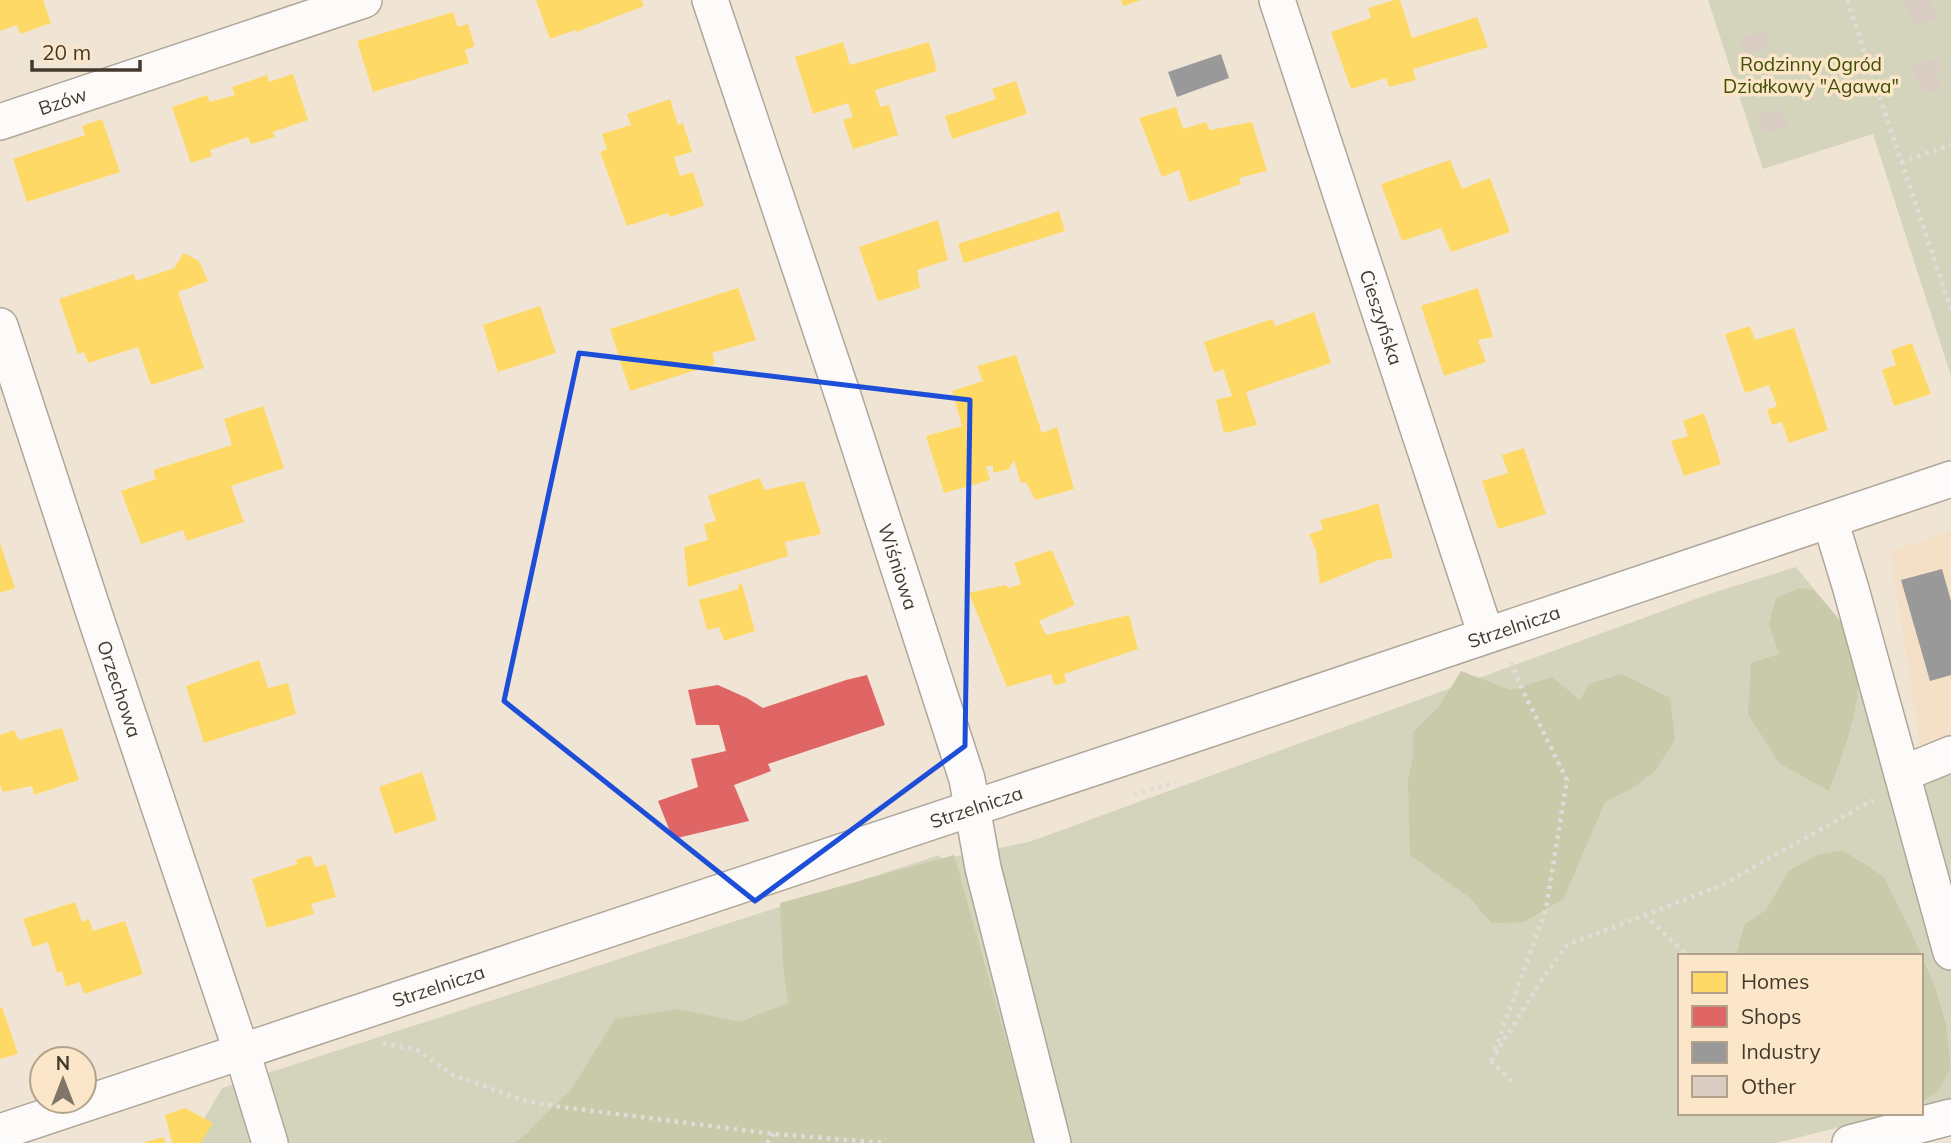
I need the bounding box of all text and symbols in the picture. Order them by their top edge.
scale bar [32,28,140,72]
text: 20 m [42,39,91,65]
park label: Rodzinny Ogród Działkowy "Agawa" [1723,52,1899,98]
street label: Bzów [35,82,90,120]
street label: Cieszyńska [1355,267,1408,368]
street label: Wiśniowa [873,520,923,613]
street label: Strzelnicza [1464,600,1563,653]
street label: Orzechowa [92,637,147,740]
street label: Strzelnicza [927,780,1026,833]
legend [1678,954,1923,1115]
street label: Strzelnicza [389,959,488,1013]
text: Homes [1741,968,1809,994]
text: Shops [1741,1003,1801,1029]
text: Industry [1741,1038,1821,1064]
north arrow [28,1045,98,1115]
text: N [56,1051,70,1075]
text: Other [1741,1073,1796,1099]

